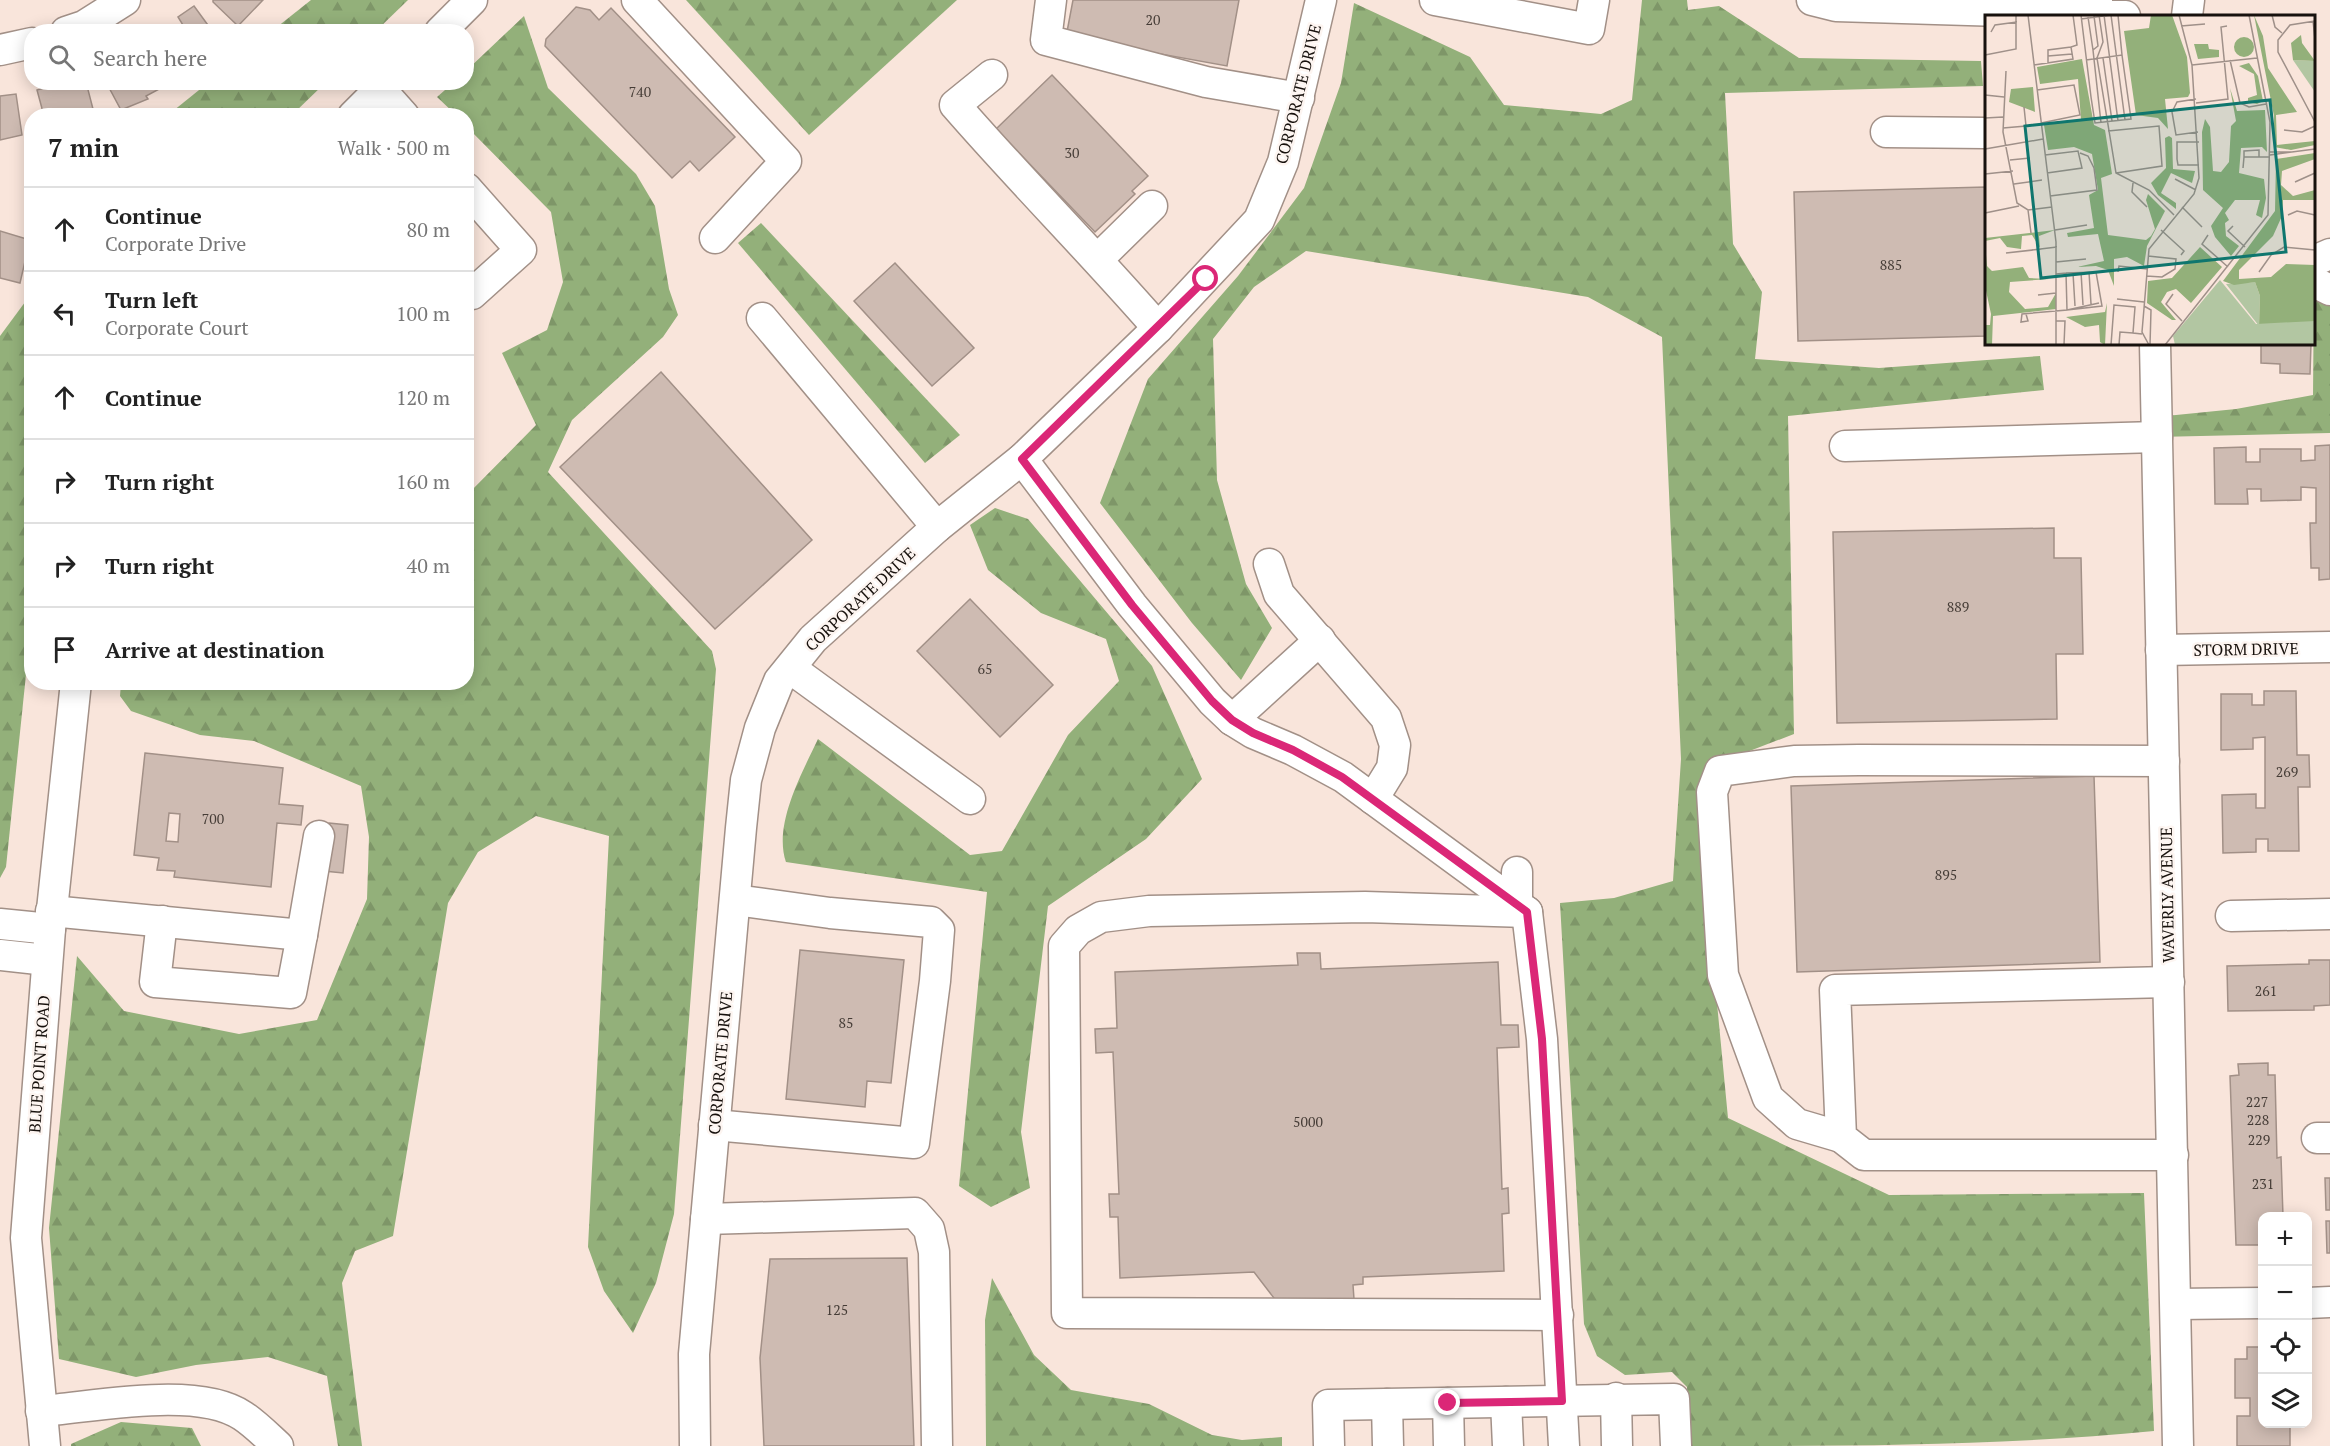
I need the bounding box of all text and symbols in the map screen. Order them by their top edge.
house number: 20 [1146,10,1160,29]
inset map [1985,15,2315,345]
street label: CORPORATE DRIVE [1270,22,1326,166]
search box [24,24,474,90]
icon: search [45,41,78,74]
text: Search here [93,43,207,72]
house number: 740 [629,82,651,101]
text: 7 min [48,130,119,164]
text: Walk · 500 m [338,134,450,161]
house number: 30 [1065,143,1079,162]
text: Continue [105,201,202,230]
icon: ahead [48,213,81,246]
text: 80 m [407,216,450,243]
text: Corporate Drive [105,230,246,257]
house number: 885 [1880,255,1902,274]
route start [1192,265,1218,291]
text: Turn left [105,285,198,314]
icon: left [48,297,81,330]
text: 100 m [396,300,450,327]
text: Corporate Court [105,314,249,341]
icon: ahead [48,381,81,414]
text: Continue [105,383,202,412]
text: 120 m [396,384,450,411]
icon: right [48,465,81,498]
text: Turn right [105,467,214,496]
text: 160 m [396,468,450,495]
street label: CORPORATE DRIVE [800,542,920,656]
icon: right [48,549,81,582]
text: Turn right [105,551,214,580]
text: 40 m [407,552,450,579]
house number: 889 [1947,597,1969,616]
icon: arrive [48,633,81,666]
text: Arrive at destination [105,635,324,664]
street label: STORM DRIVE [2193,637,2299,661]
house number: 65 [978,659,992,678]
house number: 269 [2276,762,2298,781]
house number: 700 [202,809,224,828]
street label: WAVERLY AVENUE [2155,827,2179,963]
house number: 895 [1935,865,1957,884]
house number: 261 [2255,981,2277,1000]
street label: CORPORATE DRIVE [703,991,737,1135]
street label: BLUE POINT ROAD [23,995,55,1133]
house number: 85 [839,1013,853,1032]
house number: 227 [2246,1092,2268,1111]
house number: 228 [2247,1110,2269,1129]
house number: 5000 [1293,1112,1323,1131]
house number: 229 [2248,1130,2270,1149]
house number: 231 [2252,1174,2274,1193]
map controls [2258,1212,2312,1428]
button: + [2258,1212,2312,1266]
button: − [2258,1266,2312,1320]
house number: 125 [826,1300,848,1319]
button: locate [2258,1320,2312,1374]
button: layers [2258,1374,2312,1428]
route end [1434,1389,1460,1415]

